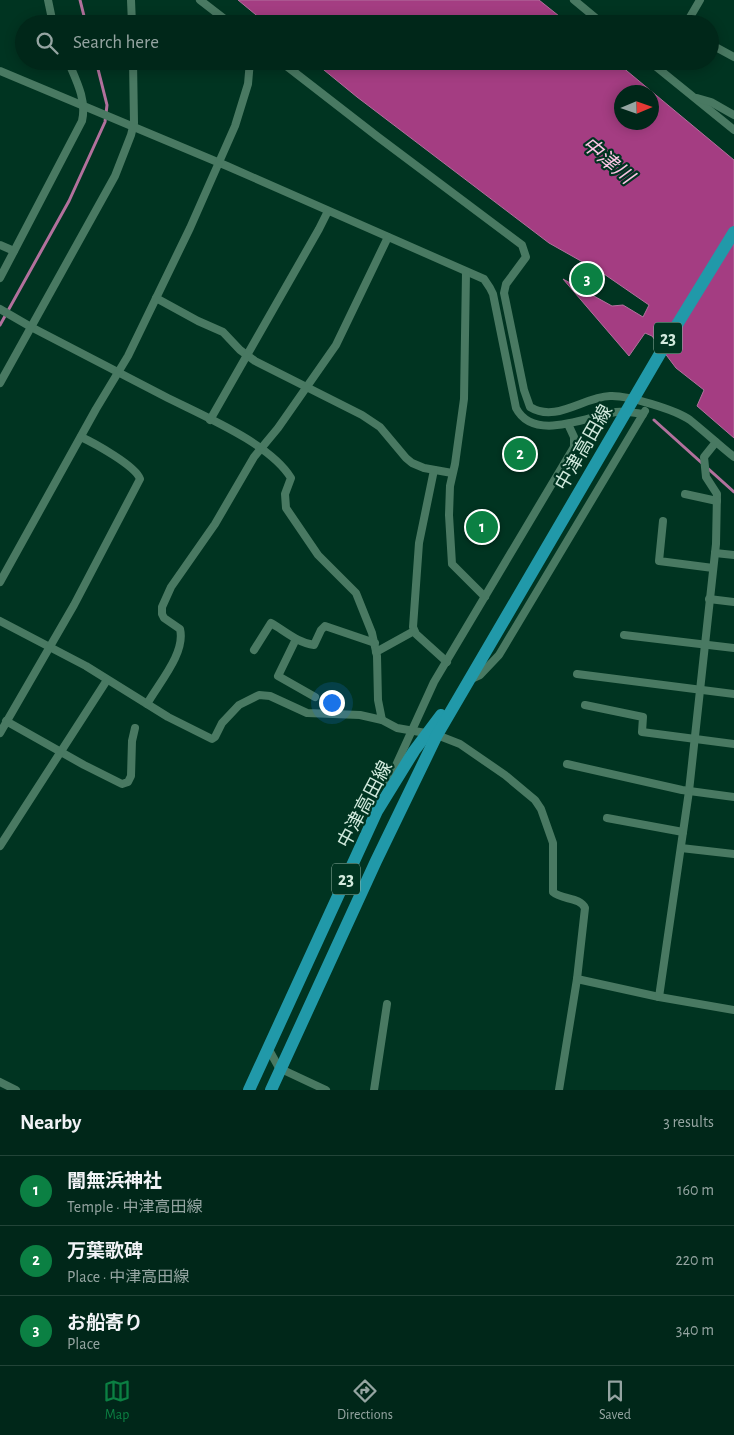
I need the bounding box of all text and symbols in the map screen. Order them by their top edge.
search box [15,15,719,70]
icon: search [33,29,61,57]
text: Search here [73,33,159,52]
north arrow [614,85,659,130]
water label: 中津川 [578,133,639,189]
pin: 3 [571,260,603,298]
road number: 23 [654,322,682,353]
street label: 中津高田線 [551,401,616,494]
pin: 2 [504,435,536,473]
pin: 1 [466,508,498,546]
your location [319,690,345,716]
street label: 中津高田線 [334,758,396,851]
road number: 23 [332,864,360,894]
text: Nearby [20,1112,81,1133]
text: 3 results [663,1114,714,1130]
text: 闇無浜神社 [67,1172,162,1191]
text: 1 [33,1182,39,1198]
text: 160 m [677,1182,714,1198]
text: Temple · 中津高田線 [67,1199,202,1215]
text: 万葉歌碑 [67,1242,143,1261]
text: 2 [32,1252,40,1268]
text: 220 m [676,1252,714,1268]
text: Place · 中津高田線 [67,1269,189,1285]
text: お船寄り [67,1314,143,1333]
text: 3 [33,1322,39,1338]
text: 340 m [676,1322,714,1338]
text: Place [67,1336,100,1352]
tab: Map [103,1377,131,1424]
tab: Directions [337,1377,393,1424]
tab: Saved [599,1377,631,1424]

